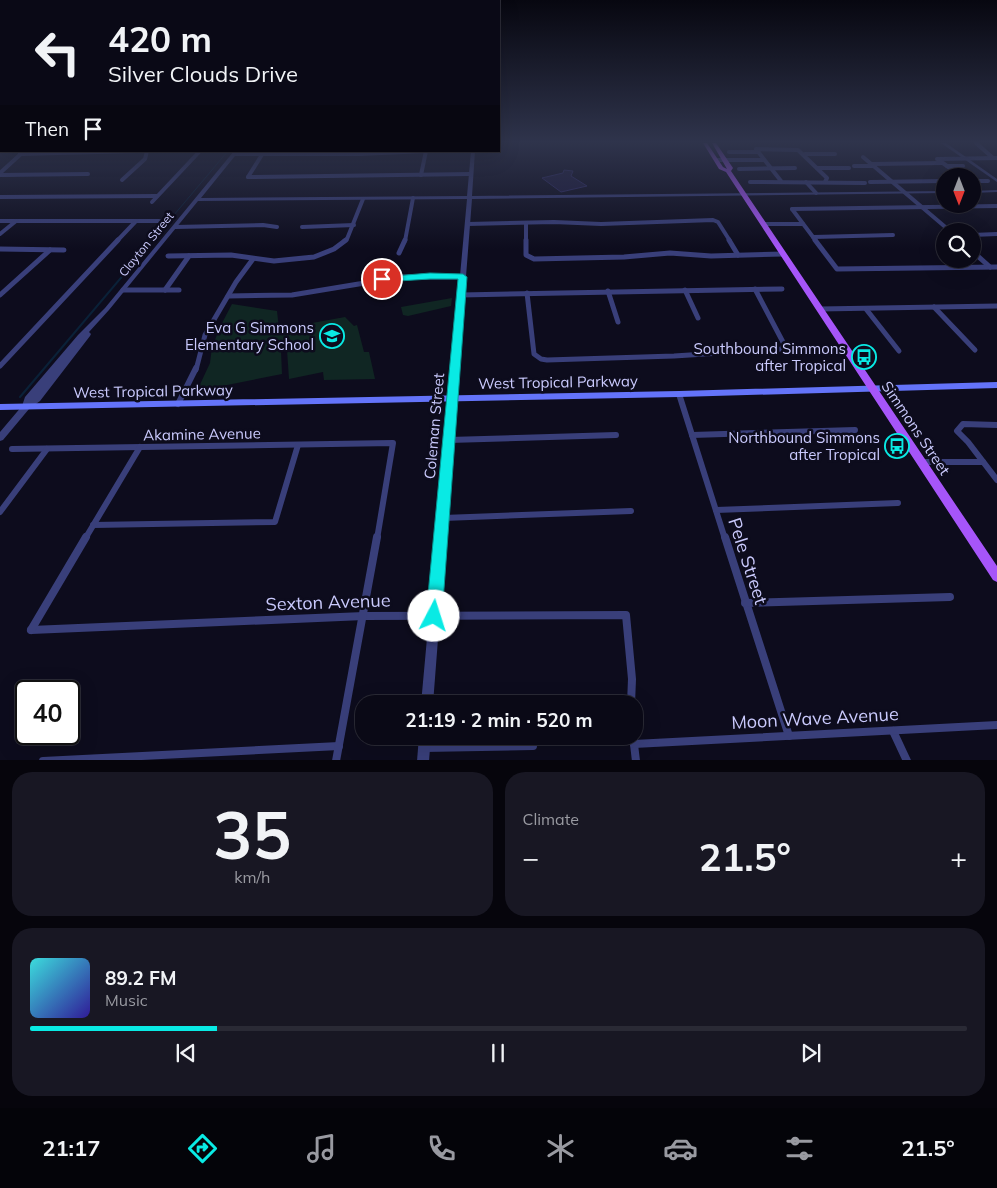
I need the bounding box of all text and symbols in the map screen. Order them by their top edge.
text: 420 m [108,17,212,61]
icon: left [25,20,90,85]
text: Silver Clouds Drive [108,60,298,88]
icon: arrive [79,115,107,143]
text: Then [25,117,69,141]
north arrow [936,168,981,212]
map controls [936,168,981,268]
street label: Clayton Street [115,209,177,279]
button: search [936,223,981,268]
pin [361,258,403,300]
icon: arrive [368,265,396,293]
place label: Eva G Simmons Elementary School [185,318,314,354]
school or university icon: Eva G Simmons Elementary School [319,323,345,349]
place label: Southbound Simmons after Tropical [693,339,846,375]
bus stop icon: Southbound Simmons after Tropical [851,344,877,370]
street label: West Tropical Parkway [478,371,638,393]
street label: Coleman Street [420,372,448,480]
street label: Simmons Street [878,377,954,479]
street label: West Tropical Parkway [73,380,233,402]
street label: Akamine Avenue [143,423,261,445]
place label: Northbound Simmons after Tropical [728,428,880,464]
bus stop icon: Northbound Simmons after Tropical [884,433,910,459]
street label: Pele Street [723,515,773,607]
street label: Sexton Avenue [265,588,391,616]
position arrow [407,589,459,641]
speed limit sign: 40 [15,680,80,745]
street label: Moon Wave Avenue [731,702,899,734]
text: 21:19 · 2 min · 520 m [405,708,593,732]
text: 35 [213,794,291,875]
text: Climate [523,809,579,829]
text: 21.5° [699,833,791,881]
text: − [523,840,539,875]
text: + [950,840,967,875]
text: km/h [234,867,270,887]
text: 89.2 FM [105,966,177,990]
text: Music [105,990,148,1010]
icon: previous [172,1039,200,1067]
icon: pause [484,1039,512,1067]
icon: next [797,1039,825,1067]
icon: directions [185,1131,220,1166]
icon: music [304,1131,339,1166]
icon: phone [424,1131,459,1166]
icon: climate [543,1131,578,1166]
icon: car [663,1131,698,1166]
icon: filters [782,1131,817,1166]
text: 21:17 [42,1134,100,1162]
text: 21.5° [901,1134,955,1162]

